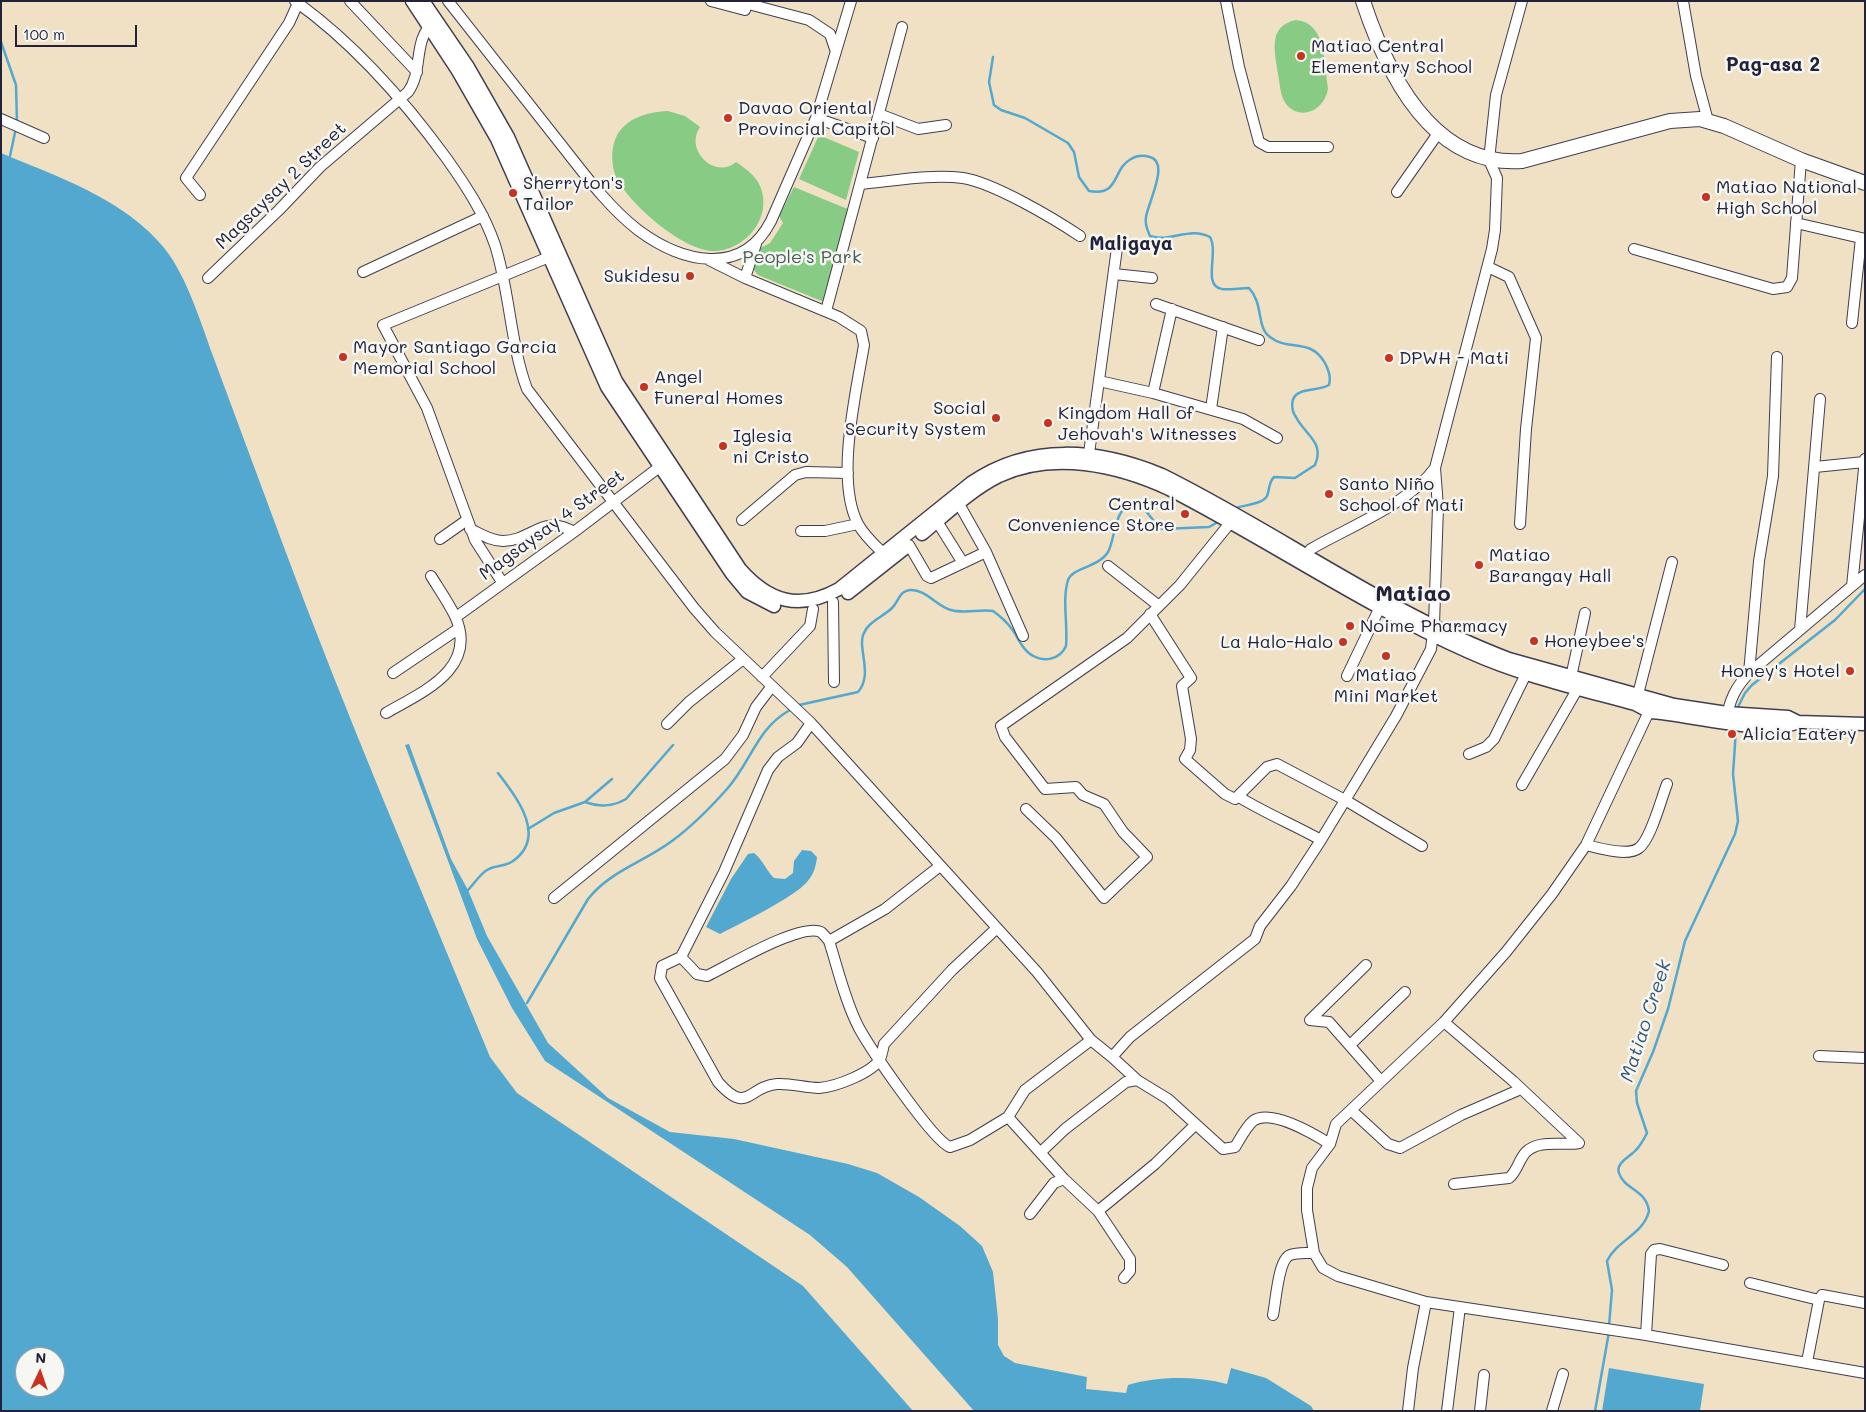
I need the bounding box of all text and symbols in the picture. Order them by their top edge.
scale bar [18,15,140,47]
text: 100 m [23,24,65,44]
place label: Matiao Central Elementary School [1311,35,1472,78]
marker: Matiao Central Elementary School [1295,50,1307,62]
district label: Pag-asa 2 [1726,54,1820,76]
place label: Davao Oriental Provincial Capitol [738,97,895,140]
marker: Davao Oriental Provincial Capitol [722,112,734,124]
street label: Magsaysay 2 Street [211,118,351,254]
place label: Sherryton's Tailor [523,172,623,214]
place label: Matiao National High School [1716,176,1857,218]
marker: Sherryton's Tailor [507,187,519,199]
marker: Matiao National High School [1700,191,1712,203]
district label: Maligaya [1089,233,1173,255]
park label: People's Park [743,246,861,268]
place label: Sukidesu [604,265,680,287]
marker: Sukidesu [684,270,696,282]
place label: Mayor Santiago Garcia Memorial School [353,336,557,378]
place label: DPWH - Mati [1399,347,1509,369]
marker: Mayor Santiago Garcia Memorial School [337,351,349,363]
marker: DPWH - Mati [1383,352,1395,364]
place label: Angel Funeral Homes [654,366,783,408]
marker: Angel Funeral Homes [638,381,650,393]
place label: Social Security System [845,397,986,439]
place label: Kingdom Hall of Jehovah's Witnesses [1058,402,1237,444]
marker: Social Security System [990,412,1002,424]
marker: Kingdom Hall of Jehovah's Witnesses [1042,417,1054,429]
place label: Iglesia ni Cristo [733,425,809,468]
marker: Iglesia ni Cristo [717,440,729,452]
street label: Magsaysay 4 Street [475,465,629,585]
place label: Santo Niño School of Mati [1339,473,1464,516]
marker: Santo Niño School of Mati [1323,488,1335,500]
place label: Central Convenience Store [1008,493,1175,536]
marker: Central Convenience Store [1179,508,1191,520]
place label: Matiao Barangay Hall [1489,544,1612,586]
marker: Matiao Barangay Hall [1473,559,1485,571]
district label: Matiao [1375,581,1451,607]
place label: Noime Pharmacy [1360,615,1508,637]
marker: Noime Pharmacy [1344,620,1356,632]
place label: Honeybee's [1544,630,1644,652]
place label: La Halo-Halo [1220,631,1333,653]
marker: Honeybee's [1528,635,1540,647]
marker: La Halo-Halo [1337,636,1349,648]
marker: Matiao Mini Market [1380,650,1392,662]
place label: Honey's Hotel [1720,660,1840,682]
place label: Matiao Mini Market [1334,664,1438,706]
marker: Honey's Hotel [1844,665,1856,677]
place label: Alicia Eatery [1742,723,1857,745]
marker: Alicia Eatery [1726,728,1738,740]
water label: Matiao Creek [1616,957,1676,1085]
north arrow [15,1347,65,1397]
text: N [35,1348,47,1367]

